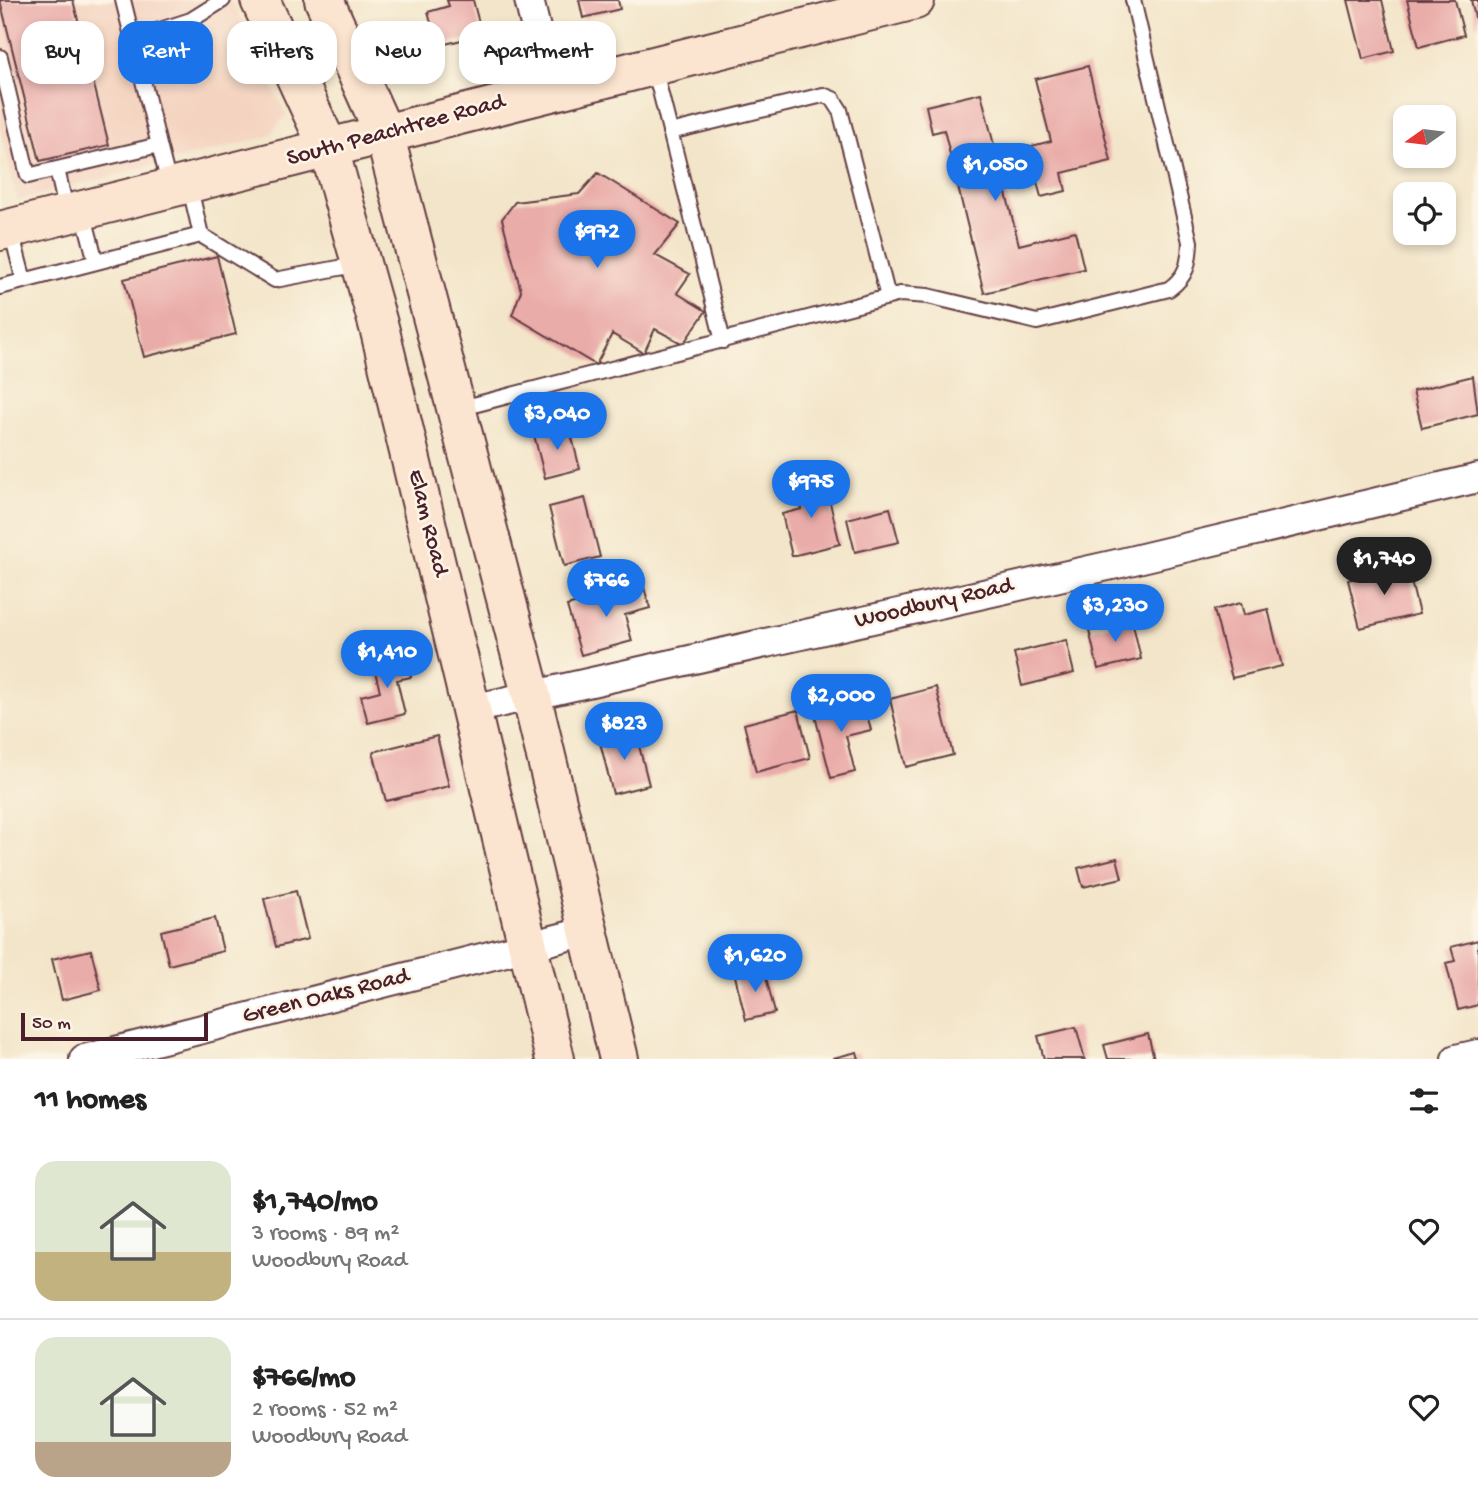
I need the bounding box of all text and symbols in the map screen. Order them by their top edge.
chip: Buy [21,21,104,84]
chip: Rent [118,21,213,84]
chip: Filters [227,21,337,84]
chip: New [351,21,445,84]
chip: Apartment [459,21,616,84]
street label: South Peachtree Road [284,87,510,174]
north arrow [1393,105,1456,168]
map controls [1393,105,1456,245]
pin: $1,050 [938,144,1052,203]
text: $1,050 [962,152,1028,179]
button: locate [1393,182,1456,245]
pin: $972 [556,210,638,270]
text: $972 [574,219,620,246]
pin: $3,040 [500,392,614,452]
text: $3,040 [524,401,590,428]
pin: $975 [770,461,852,520]
street label: Elam Road [400,467,455,581]
text: $975 [788,469,834,496]
pin: $1,740 [1327,538,1441,597]
text: $1,740 [1353,546,1415,573]
pin: $766 [565,560,647,619]
text: $766 [583,568,629,595]
street label: Woodbury Road [852,571,1018,636]
pin: $3,230 [1058,584,1172,644]
text: $3,230 [1082,593,1148,620]
pin: $1,410 [330,630,444,690]
text: $1,410 [357,639,417,666]
pin: $2,000 [784,674,898,734]
text: $2,000 [807,683,875,710]
pin: $823 [583,702,665,762]
text: $823 [601,711,647,738]
pin: $1,620 [698,934,812,994]
text: $1,620 [724,943,786,970]
street label: Green Oaks Road [240,962,414,1032]
scale bar [21,1010,208,1042]
text: 50 m [32,1013,71,1036]
icon: filters [1405,1082,1443,1120]
text: 11 homes [35,1084,146,1119]
text: $1,740/mo [252,1186,378,1221]
icon: home [91,1189,175,1273]
icon: heart [1405,1212,1443,1250]
text: 3 rooms · 89 m² [252,1221,399,1248]
text: Woodbury Road [252,1248,407,1275]
text: $766/mo [252,1362,356,1397]
icon: home [91,1365,175,1449]
icon: heart [1405,1388,1443,1426]
text: 2 rooms · 52 m² [252,1397,398,1424]
text: Woodbury Road [252,1424,407,1451]

